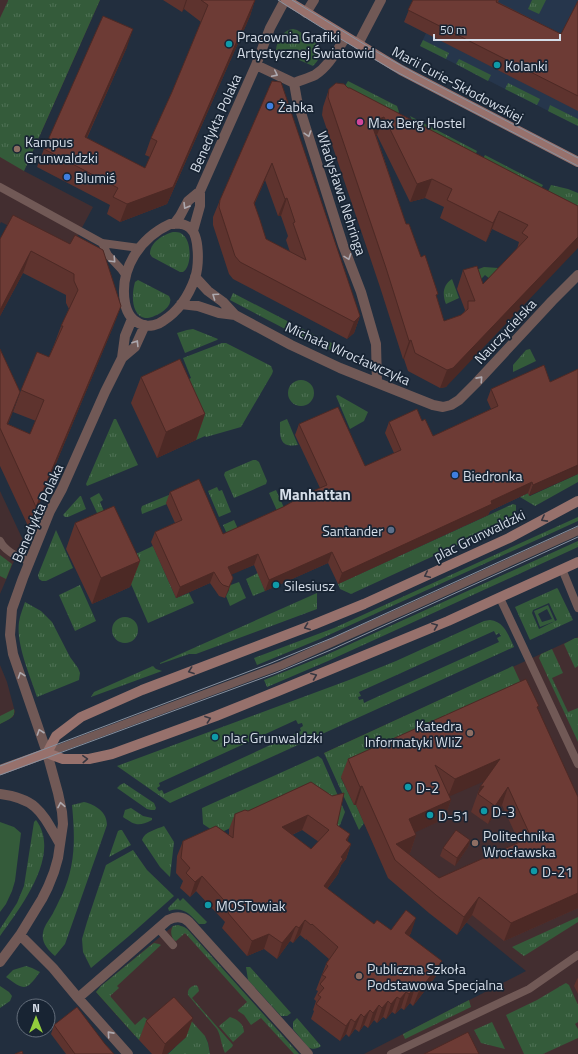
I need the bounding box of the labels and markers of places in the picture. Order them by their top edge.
place label: Pracownia Grafiki Artystycznej Światowid [237,26,375,63]
marker: Pracownia Grafiki Artystycznej Światowid [224,39,234,49]
place label: Kolanki [505,55,548,76]
marker: Kolanki [492,60,502,70]
place label: Żabka [278,96,314,117]
marker: Żabka [265,101,275,111]
place label: Max Berg Hostel [368,112,465,133]
marker: Max Berg Hostel [355,117,365,127]
place label: Kampus Grunwaldzki [25,131,98,168]
marker: Kampus Grunwaldzki [12,144,22,154]
place label: Blumiś [75,167,116,188]
marker: Blumiś [62,172,72,182]
place label: Biedronka [463,465,522,486]
marker: Biedronka [450,470,460,480]
place label: Santander [322,520,383,541]
marker: Santander [386,525,396,535]
place label: Silesiusz [284,575,335,596]
marker: Silesiusz [271,580,281,590]
place label: Katedra Informatyki WIiZ [365,715,462,752]
place label: plac Grunwaldzki [223,727,323,748]
marker: Katedra Informatyki WIiZ [465,728,475,738]
marker: plac Grunwaldzki [210,732,220,742]
place label: D-2 [416,777,439,798]
marker: D-2 [403,782,413,792]
place label: D-3 [492,801,515,822]
place label: D-51 [438,805,469,826]
marker: D-3 [479,806,489,816]
marker: D-51 [425,810,435,820]
place label: Politechnika Wrocławska [483,825,556,862]
marker: Politechnika Wrocławska [470,838,480,848]
place label: D-21 [542,861,573,882]
marker: D-21 [529,866,539,876]
place label: MOSTowiak [216,895,286,916]
marker: MOSTowiak [203,900,213,910]
place label: Publiczna Szkoła Podstawowa Specjalna [367,958,503,995]
marker: Publiczna Szkoła Podstawowa Specjalna [354,971,364,981]

